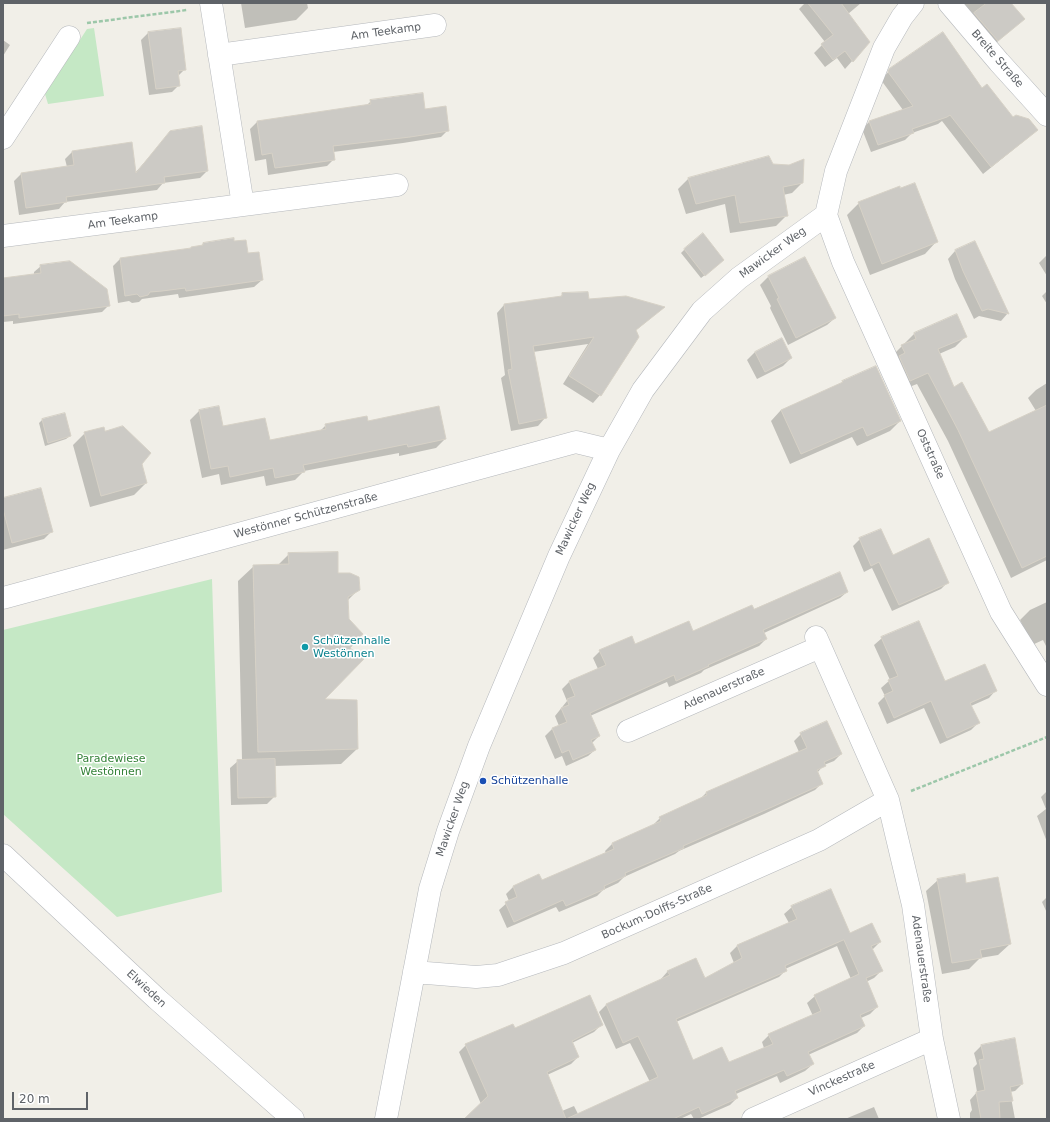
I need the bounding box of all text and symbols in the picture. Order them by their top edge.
street label: Am Teekamp [350,21,422,43]
street label: Breite Straße [968,27,1026,91]
street label: Am Teekamp [87,210,159,232]
street label: Mawicker Weg [737,224,809,282]
street label: Oststraße [913,427,947,481]
street label: Mawicker Weg [553,480,599,558]
street label: Westönner Schützenstraße [233,490,379,542]
place label: Schützenhalle Westönnen [313,634,390,660]
marker: Schützenhalle Westönnen [300,642,310,652]
street label: Adenauerstraße [681,665,767,713]
park label: Paradewiese Westönnen [76,752,146,778]
place label: Schützenhalle [491,774,568,788]
marker: Schützenhalle [478,776,488,786]
street label: Mawicker Weg [434,779,472,859]
street label: Bockum-Dolffs-Straße [600,882,714,942]
street label: Adenauerstraße [908,914,934,1004]
street label: Elwieden [123,967,169,1011]
street label: Vinckestraße [807,1059,877,1099]
scale bar [14,1084,90,1110]
text: 20 m [19,1092,50,1106]

